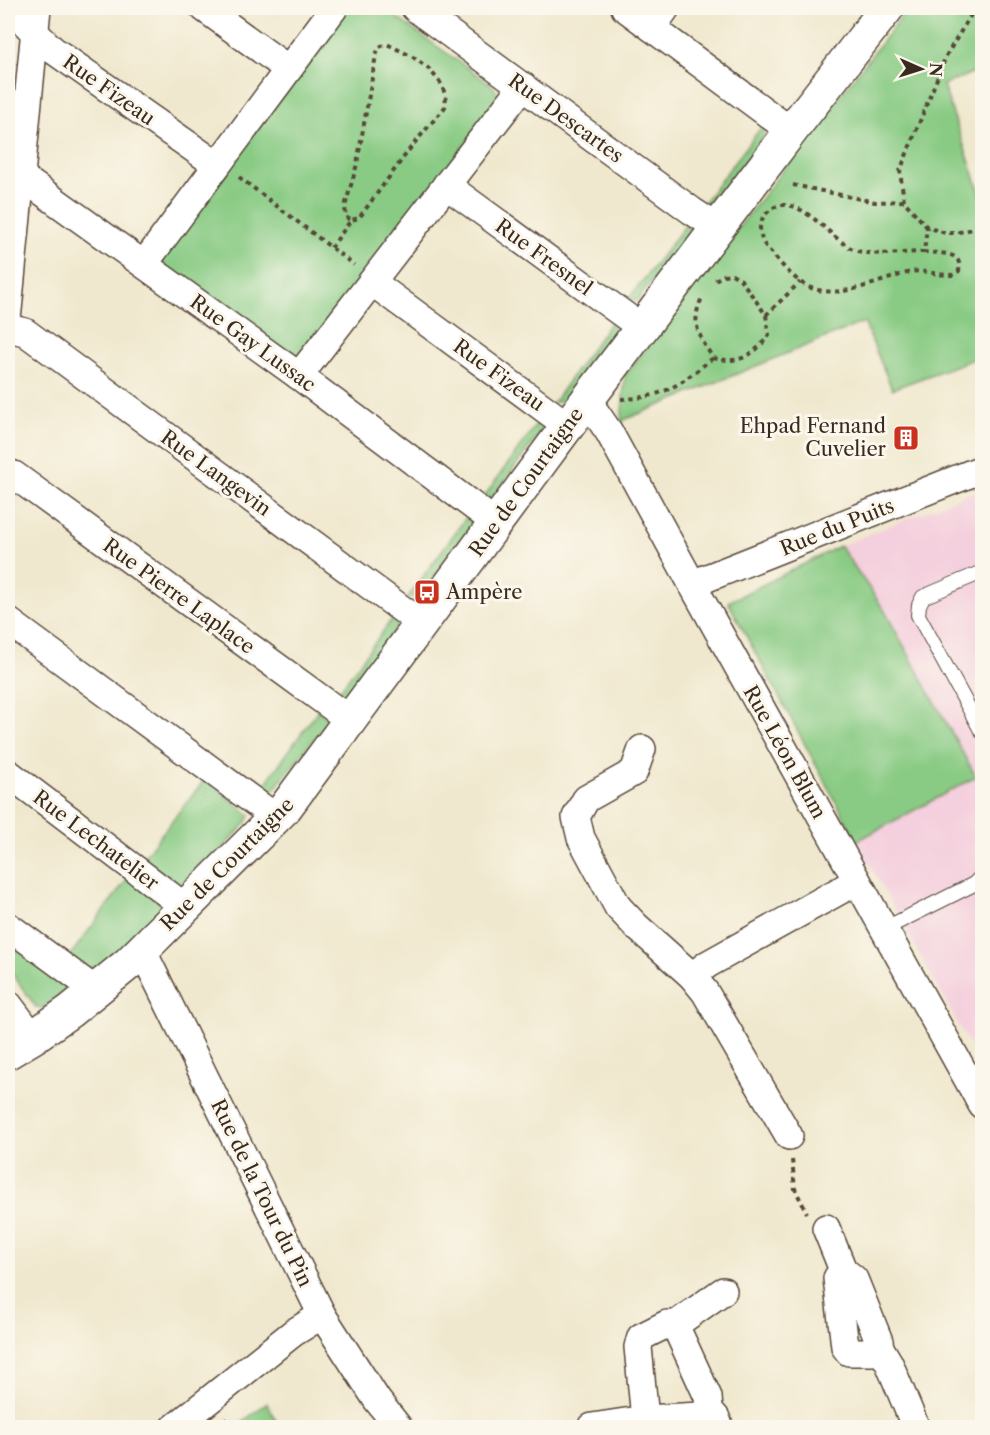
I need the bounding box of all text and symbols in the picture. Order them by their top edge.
north arrow [891,39,951,99]
street label: Rue Fizeau [58,50,160,130]
text: N [926,62,946,77]
street label: Rue Descartes [504,68,628,168]
street label: Rue Fresnel [491,214,597,300]
street label: Rue Gay Lussac [186,289,320,397]
street label: Rue Fizeau [449,334,549,416]
street label: Rue de Courtaigne [464,403,588,561]
place label: Ehpad Fernand Cuvelier [740,414,887,461]
building icon: Ehpad Fernand Cuvelier [891,423,921,453]
street label: Rue Langevin [156,425,276,521]
street label: Rue du Puits [777,493,897,561]
street label: Rue Pierre Laplace [99,533,259,659]
bus stop icon: Ampère [412,577,442,607]
place label: Ampère [445,580,522,604]
street label: Rue Léon Blum [738,681,832,823]
street label: Rue Lechatelier [28,785,164,895]
street label: Rue de Courtaigne [155,792,299,936]
street label: Rue de la Tour du Pin [206,1095,318,1291]

